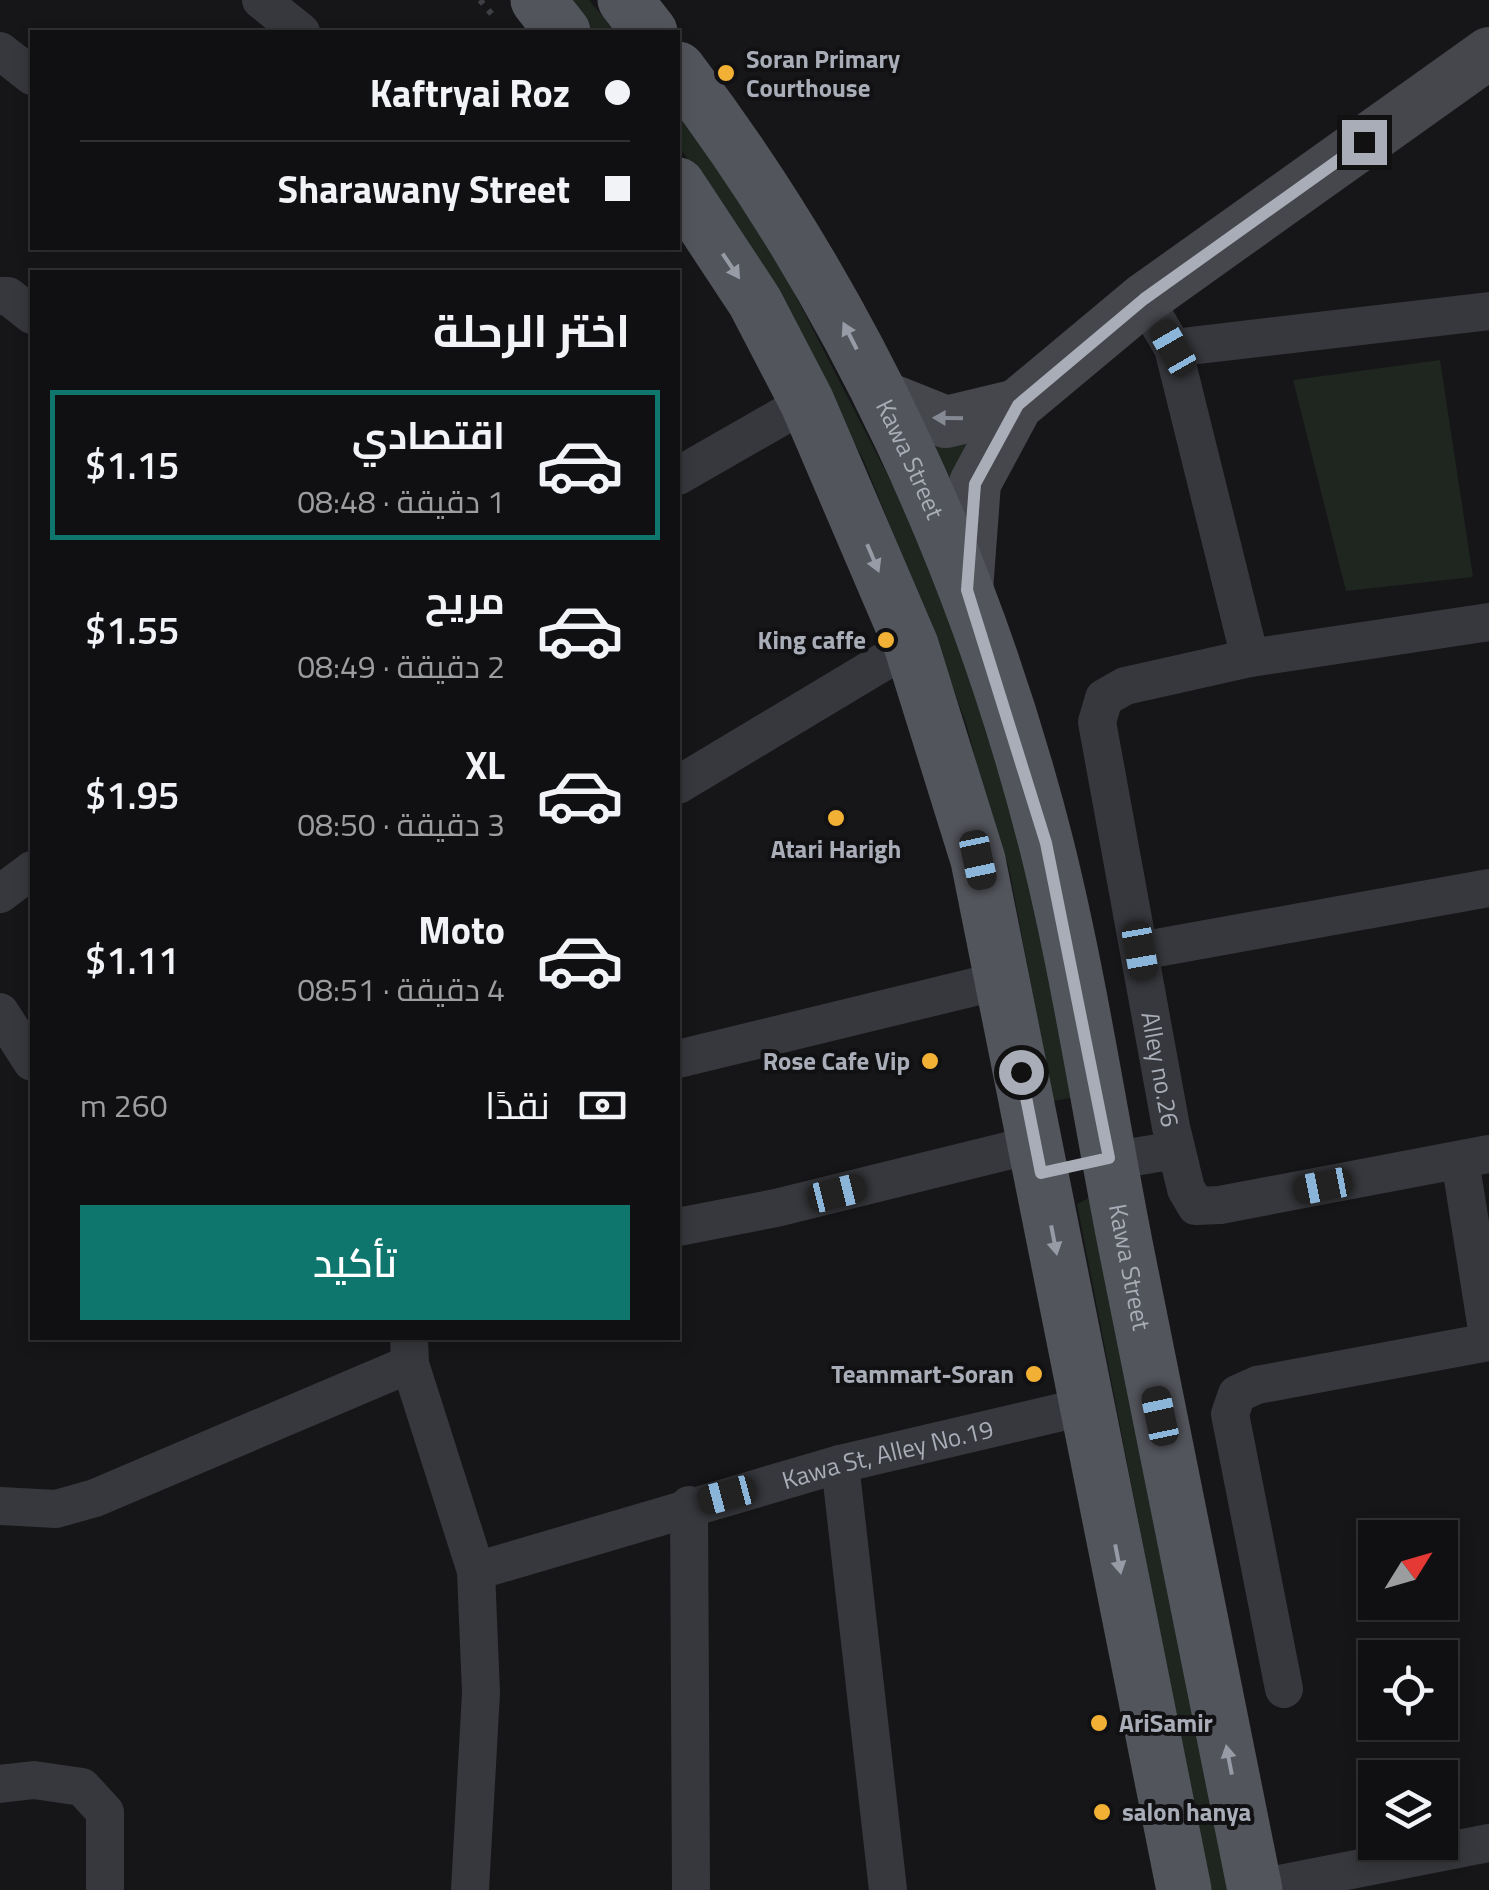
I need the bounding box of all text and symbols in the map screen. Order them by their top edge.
place label: Soran Primary Courthouse [746,40,901,107]
marker: Soran Primary Courthouse [715,62,737,84]
text: Kaftryai Roz [370,64,570,122]
route end [1342,120,1387,165]
text: Sharawany Street [278,160,570,218]
one-way arrow [722,253,740,280]
text: اختر الرحلة [433,296,630,364]
car [1145,315,1201,381]
one-way arrow [842,321,859,350]
street label: Kawa Street [866,393,954,525]
text: اقتصادي [352,406,505,464]
one-way arrow [932,410,963,426]
icon: car [535,420,625,510]
text: $1.15 [85,436,179,494]
text: 1 دقيقة · 08:48 [297,477,505,525]
one-way arrow [866,543,882,573]
text: مريح [425,571,505,629]
icon: car [535,585,625,675]
text: $1.55 [85,601,179,659]
place label: King caffe [758,621,866,659]
marker: King caffe [875,629,897,651]
text: 2 دقيقة · 08:49 [297,642,505,690]
text: XL [465,736,505,794]
icon: car [535,750,625,840]
text: $1.95 [85,766,179,824]
text: 3 دقيقة · 08:50 [297,800,505,848]
marker: Atari Harigh [825,807,847,829]
car [957,828,999,892]
place label: Atari Harigh [771,830,901,868]
text: Moto [418,901,505,959]
icon: car [535,915,625,1005]
car [1120,919,1160,983]
text: $1.11 [85,931,179,989]
text: 4 دقيقة · 08:51 [297,965,505,1013]
street label: Alley no.26 [1131,1009,1190,1130]
place label: Rose Cafe Vip [763,1042,910,1080]
marker: Rose Cafe Vip [919,1050,941,1072]
route start [999,1050,1044,1095]
text: نقدًا [485,1076,550,1134]
icon: cash [575,1078,630,1133]
text: 260 m [80,1081,168,1129]
car [1291,1166,1355,1206]
car [804,1171,870,1215]
street label: Kawa Street [1099,1201,1161,1334]
button: تأكيد [80,1205,630,1320]
one-way arrow [1047,1225,1063,1256]
place label: Teammart-Soran [831,1355,1014,1393]
marker: Teammart-Soran [1023,1363,1045,1385]
car [1139,1384,1181,1448]
street label: Kawa St, Alley No.19 [777,1410,997,1499]
car [694,1473,760,1517]
north arrow [1358,1520,1458,1620]
map controls [1358,1520,1458,1860]
one-way arrow [1111,1544,1127,1575]
button: locate [1358,1640,1458,1740]
place label: AriSamir [1119,1704,1213,1742]
marker: AriSamir [1088,1712,1110,1734]
one-way arrow [1220,1744,1236,1775]
button: layers [1358,1760,1458,1860]
place label: salon hanya [1122,1793,1251,1831]
marker: salon hanya [1091,1801,1113,1823]

